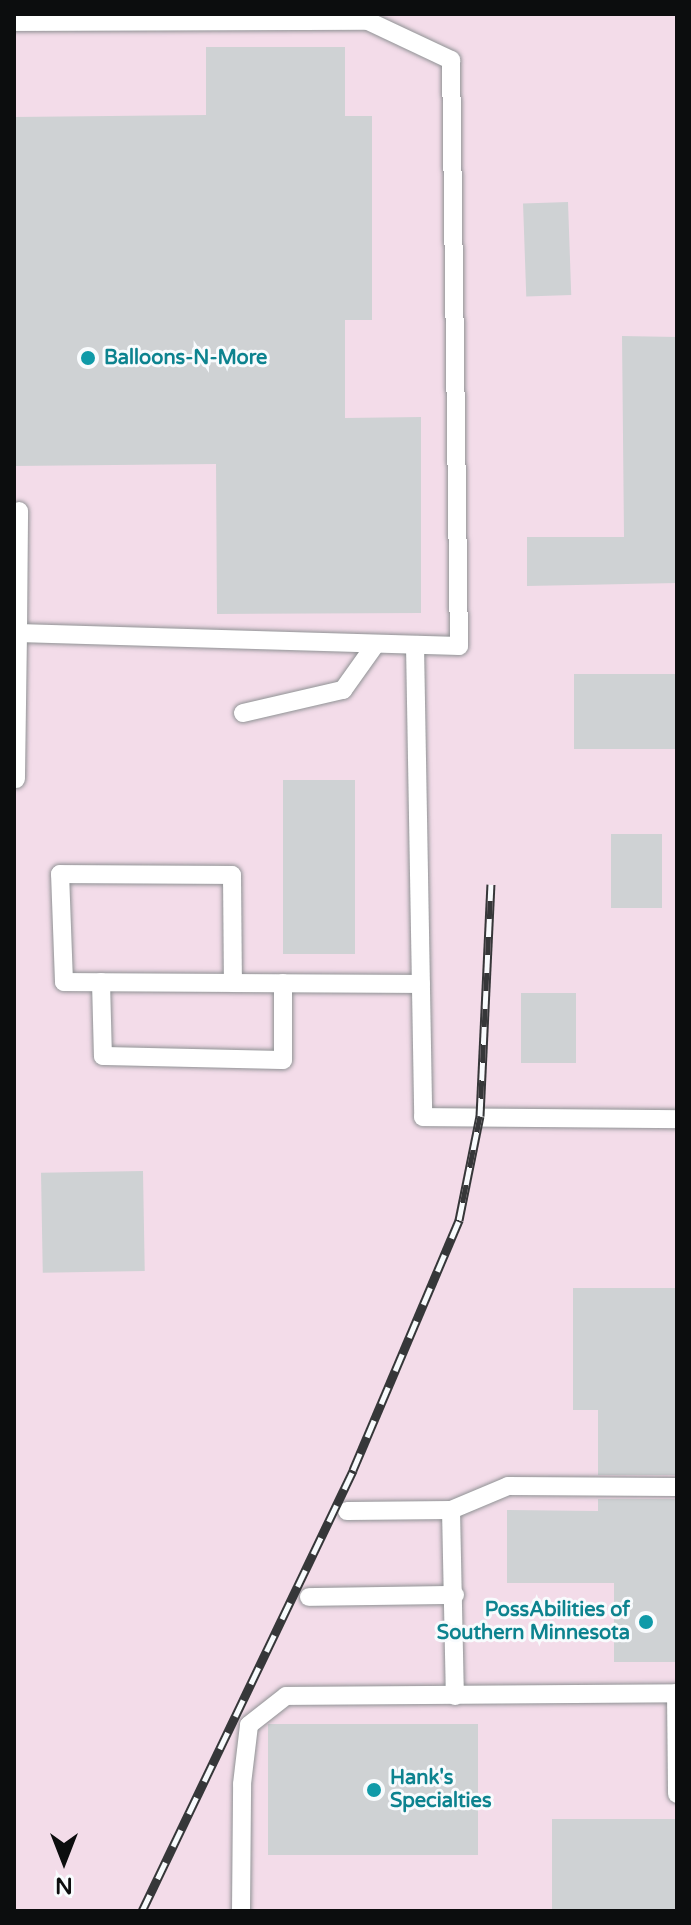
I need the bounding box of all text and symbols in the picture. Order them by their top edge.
place label: Balloons-N-More [104,346,267,370]
marker: Balloons-N-More [79,349,97,367]
place label: PossAbilities of Southern Minnesota [437,1598,630,1645]
marker: PossAbilities of Southern Minnesota [637,1613,655,1631]
place label: Hank's Specialties [390,1766,491,1813]
marker: Hank's Specialties [365,1781,383,1799]
north arrow [24,1821,104,1901]
text: N [55,1872,73,1898]

